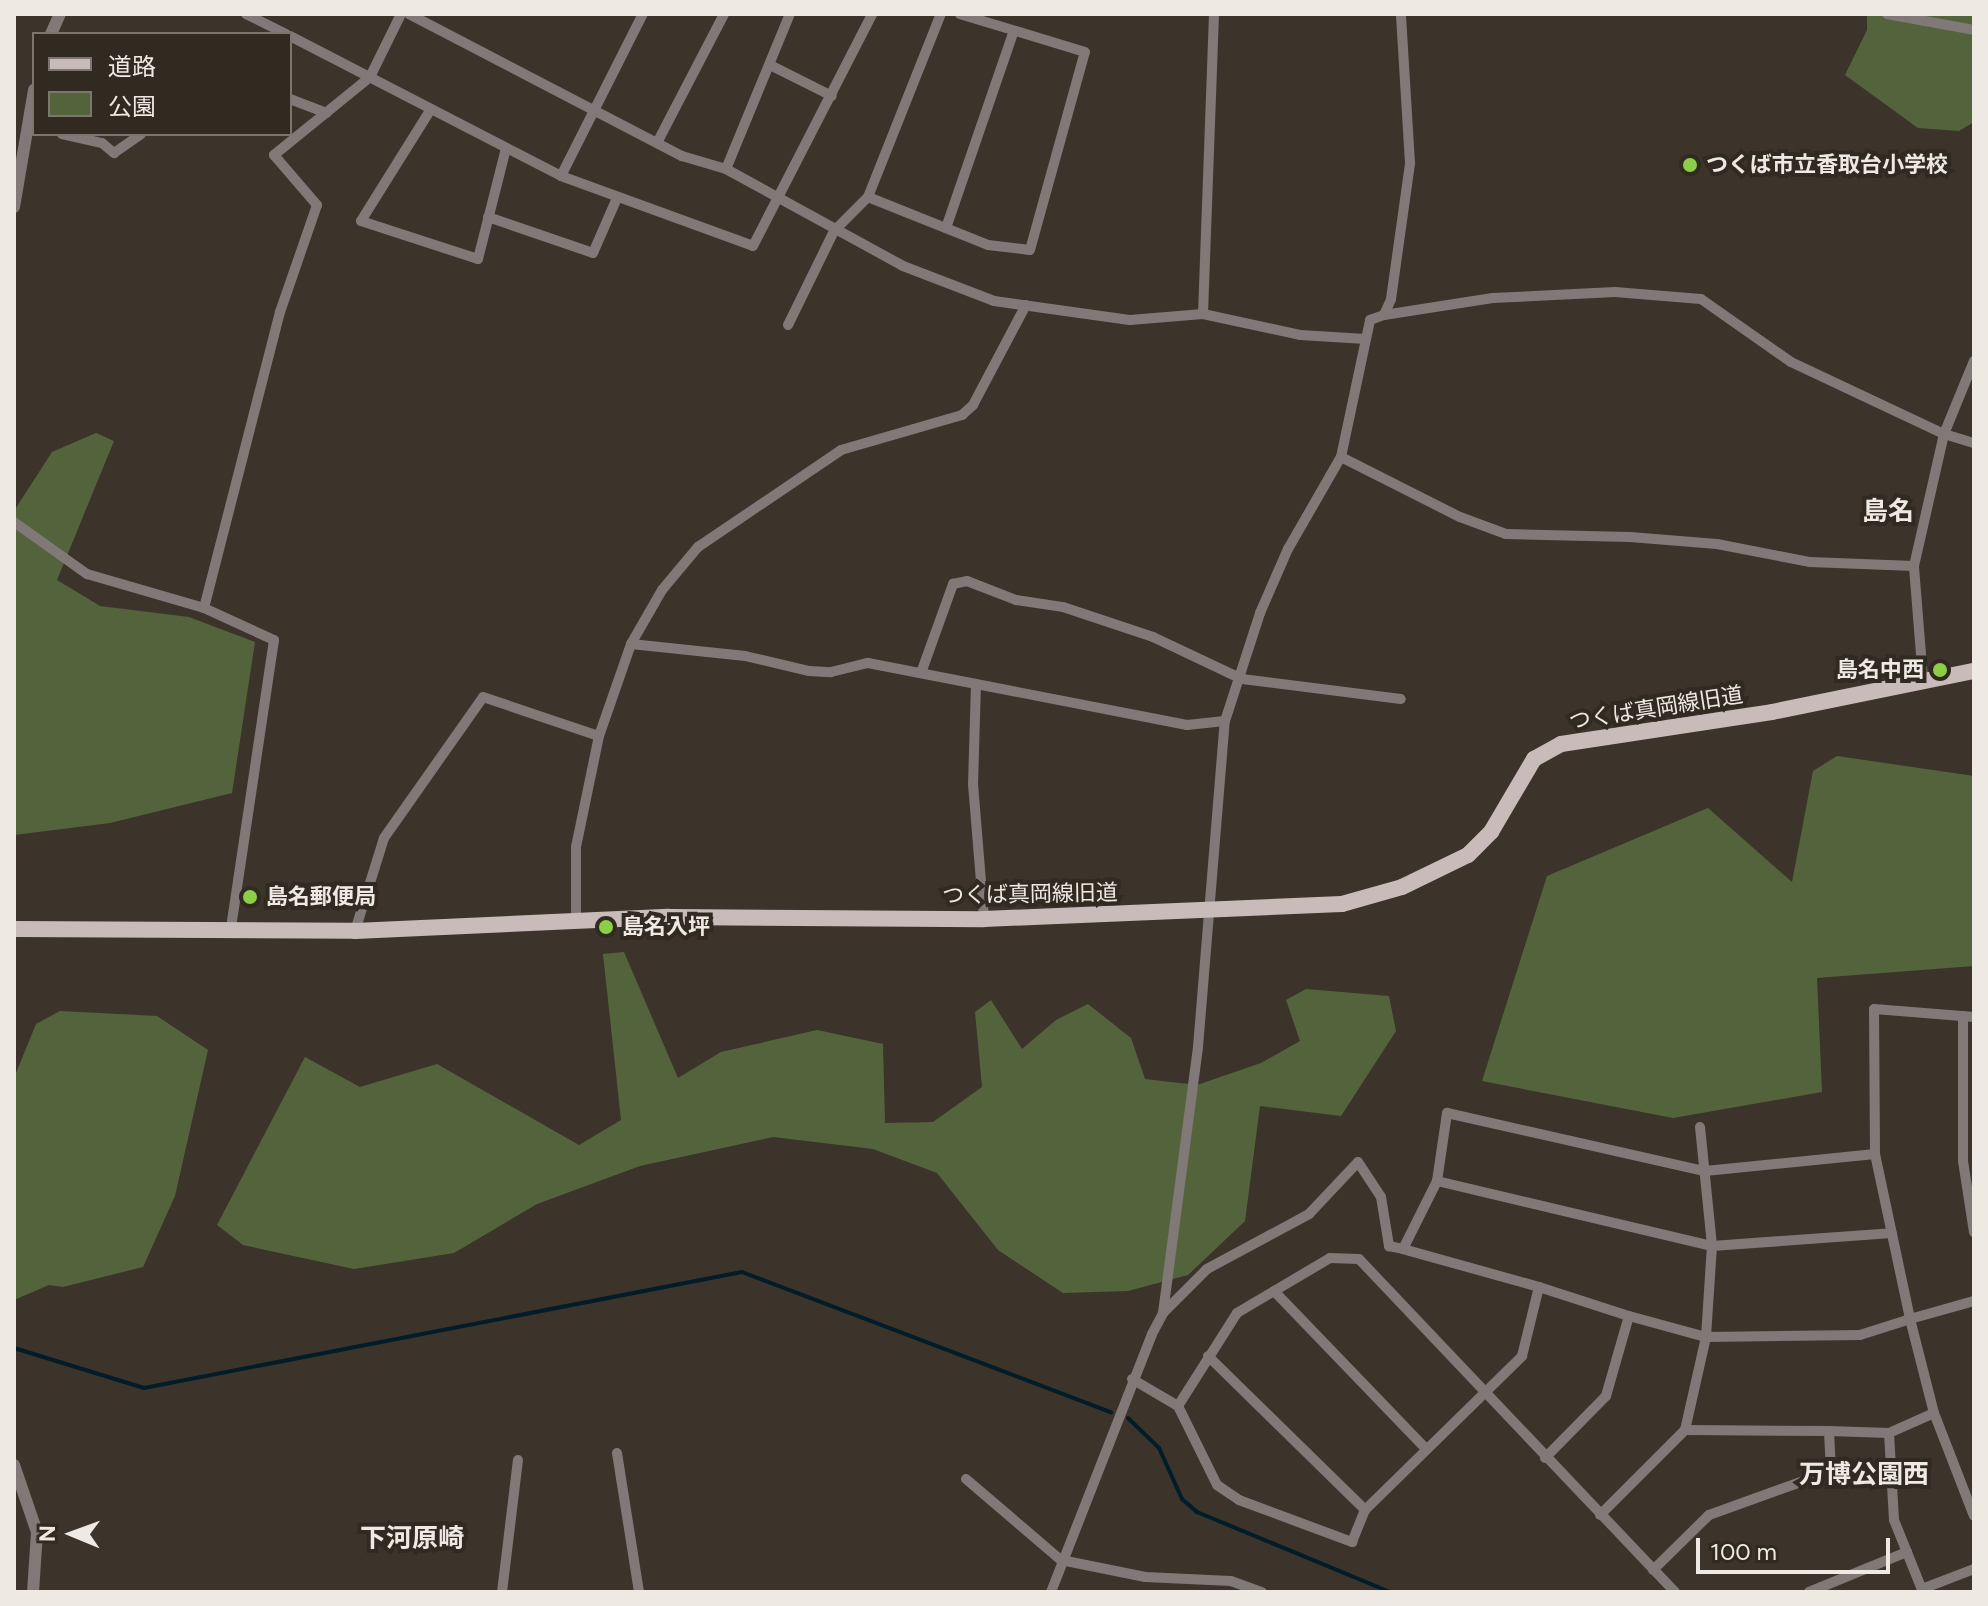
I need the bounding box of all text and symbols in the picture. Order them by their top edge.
legend [32,32,292,136]
text: 道路 [108,52,156,81]
text: 公園 [108,92,156,121]
place label: つくば市立香取台小学校 [1706,152,1948,178]
marker: つくば市立香取台小学校 [1681,156,1699,174]
district label: 島名 [1862,496,1914,528]
place label: 島名中西 [1836,657,1924,683]
marker: 島名中西 [1931,661,1949,679]
street label: つくば真岡線旧道 [1567,681,1745,735]
street label: つくば真岡線旧道 [942,879,1118,909]
place label: 島名郵便局 [266,884,376,910]
marker: 島名郵便局 [241,888,259,906]
place label: 島名入坪 [622,914,710,940]
marker: 島名入坪 [597,918,615,936]
district label: 万博公園西 [1799,1459,1929,1491]
north arrow [32,1494,112,1574]
scale bar [1700,1522,1894,1572]
district label: 下河原崎 [360,1523,464,1555]
text: N [34,1525,61,1542]
text: 100 m [1710,1537,1777,1566]

